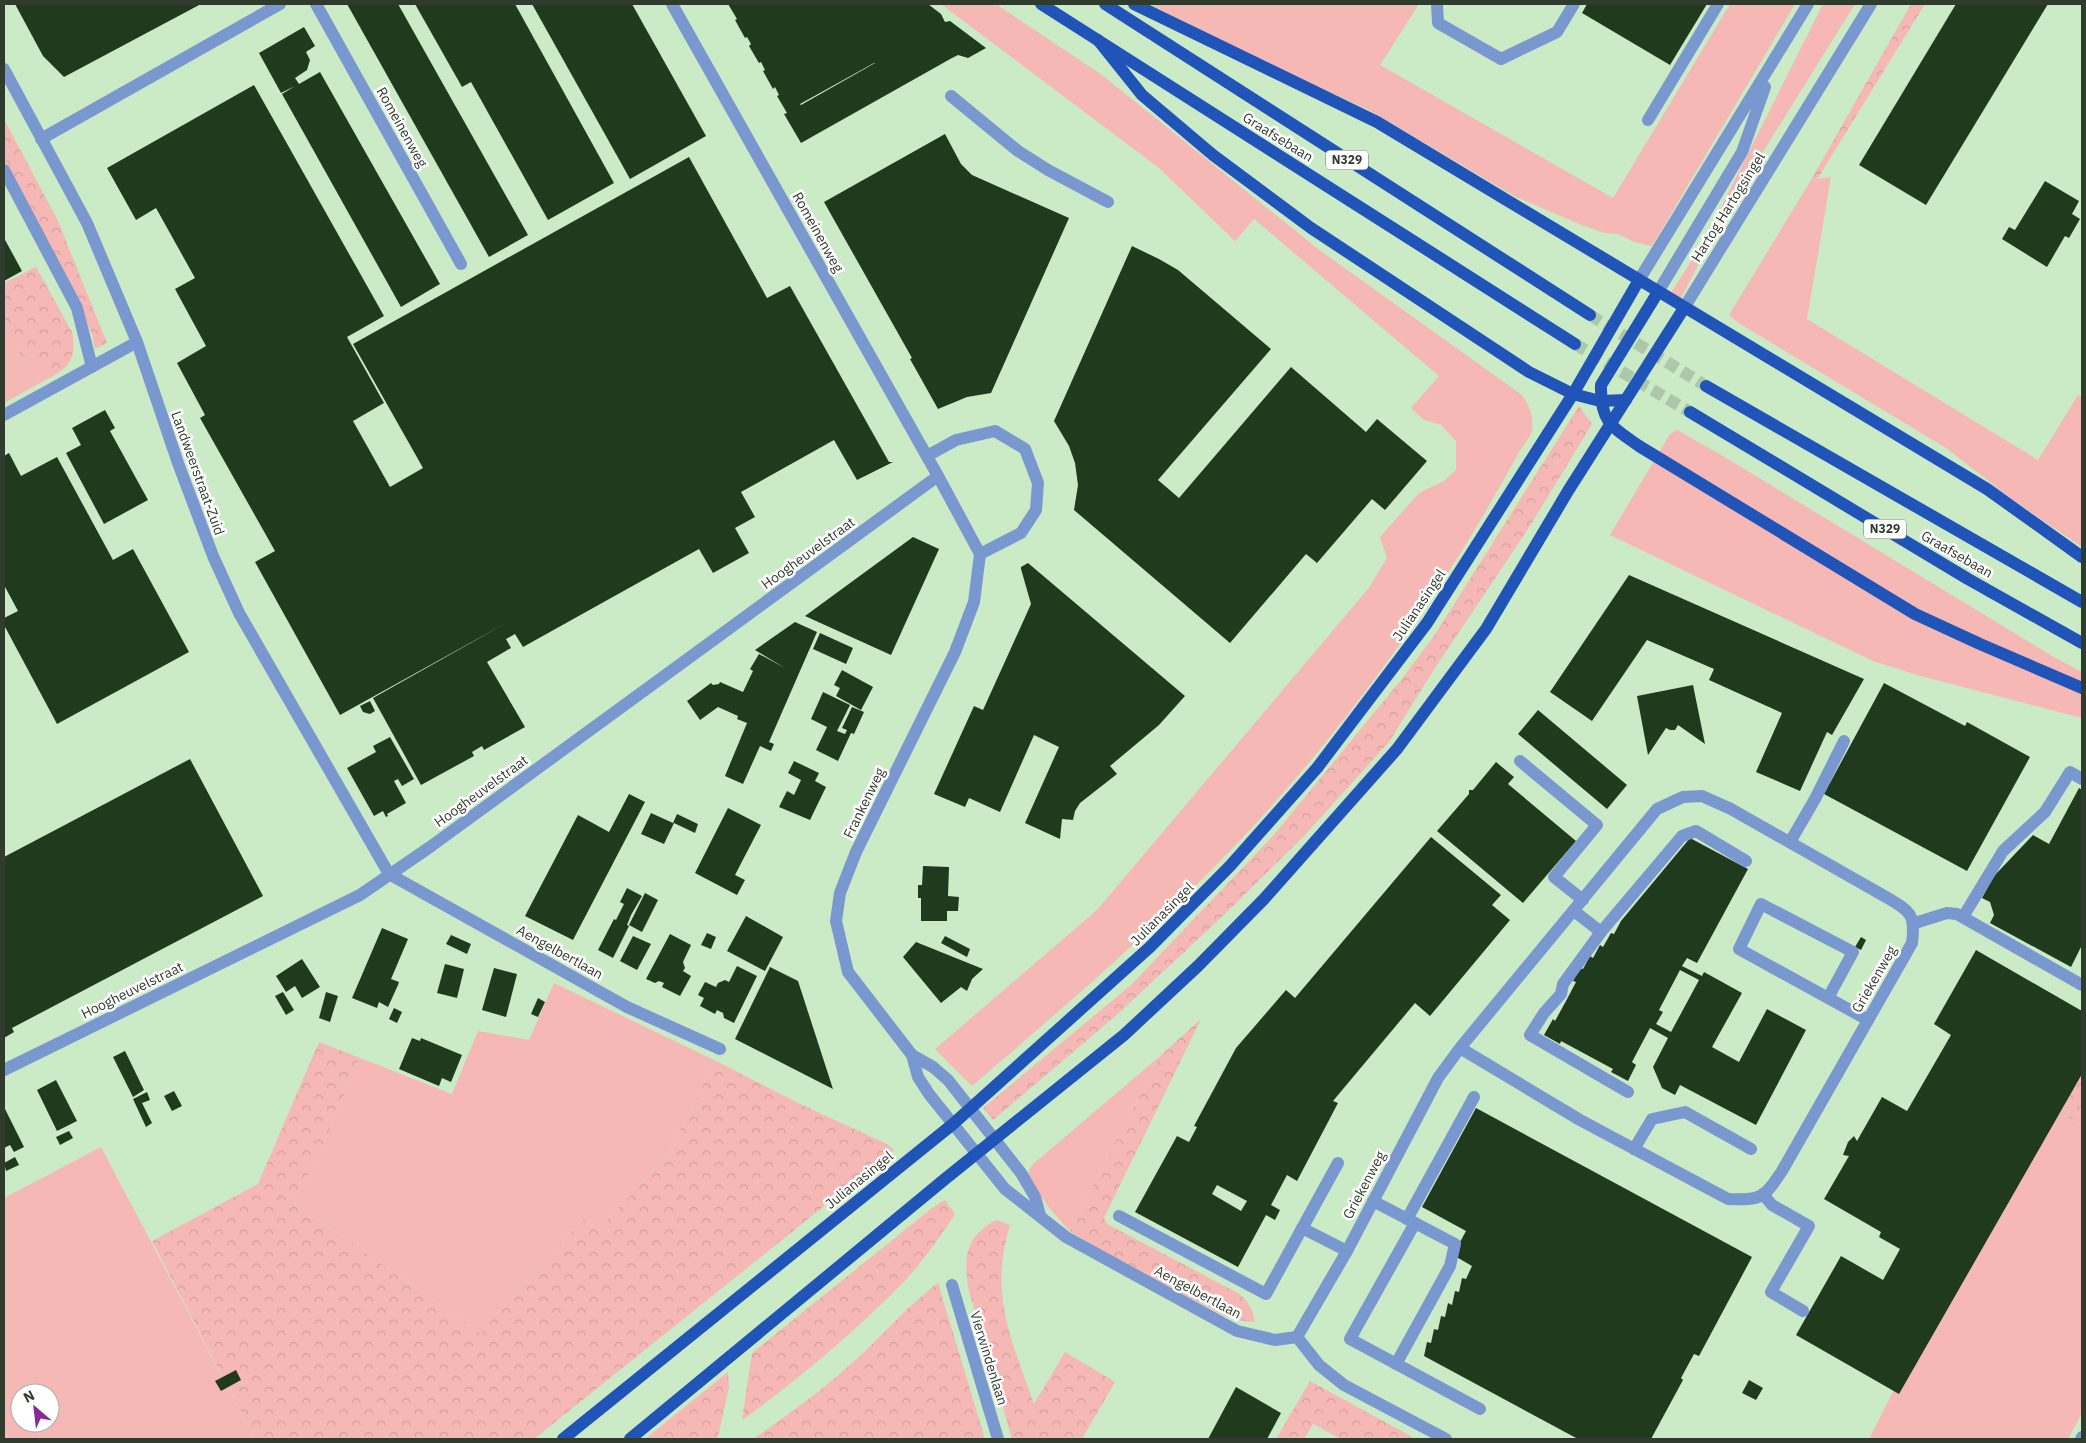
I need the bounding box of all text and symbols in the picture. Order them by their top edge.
street label: Romeinenweg [372,84,432,171]
street label: Graafsebaan [1239,108,1317,166]
street label: Hartog Hartogsingel [1687,149,1769,265]
road number: N329 [1326,150,1368,170]
street label: Romeinenweg [788,189,848,276]
street label: Landweerstraat-Zuid [167,409,229,537]
street label: Hoogheuvelstraat [758,513,858,593]
road number: N329 [1864,520,1906,538]
street label: Graafsebaan [1918,526,1996,582]
street label: Julianasingel [1389,566,1450,644]
street label: Hoogheuvelstraat [431,751,531,831]
street label: Frankenweg [839,764,889,841]
street label: Julianasingel [1127,878,1198,949]
street label: Aengelbertlaan [514,921,606,983]
street label: Griekenweg [1848,942,1901,1016]
street label: Hoogheuvelstraat [78,957,186,1023]
street label: Julianasingel [821,1147,897,1213]
street label: Griekenweg [1339,1147,1390,1222]
street label: Aengelbertlaan [1151,1262,1245,1322]
street label: Vierwindenlaan [966,1309,1012,1407]
north arrow [10,1383,60,1433]
text: N [20,1386,38,1407]

